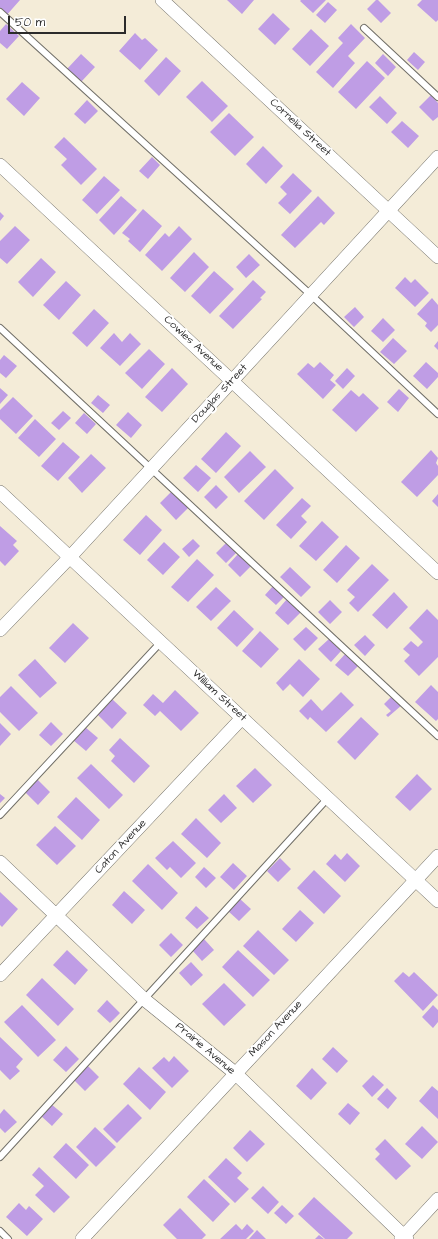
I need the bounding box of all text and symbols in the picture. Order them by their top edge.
scale bar [10,8,128,34]
text: 50 m [15,14,45,31]
street label: Cornelia Street [267,96,333,160]
street label: Cowles Avenue [161,313,225,375]
street label: Douglas Street [189,362,251,426]
street label: William Street [189,667,249,725]
street label: Caton Avenue [92,817,150,877]
street label: Mason Avenue [247,998,305,1060]
street label: Prairie Avenue [172,1020,238,1078]

